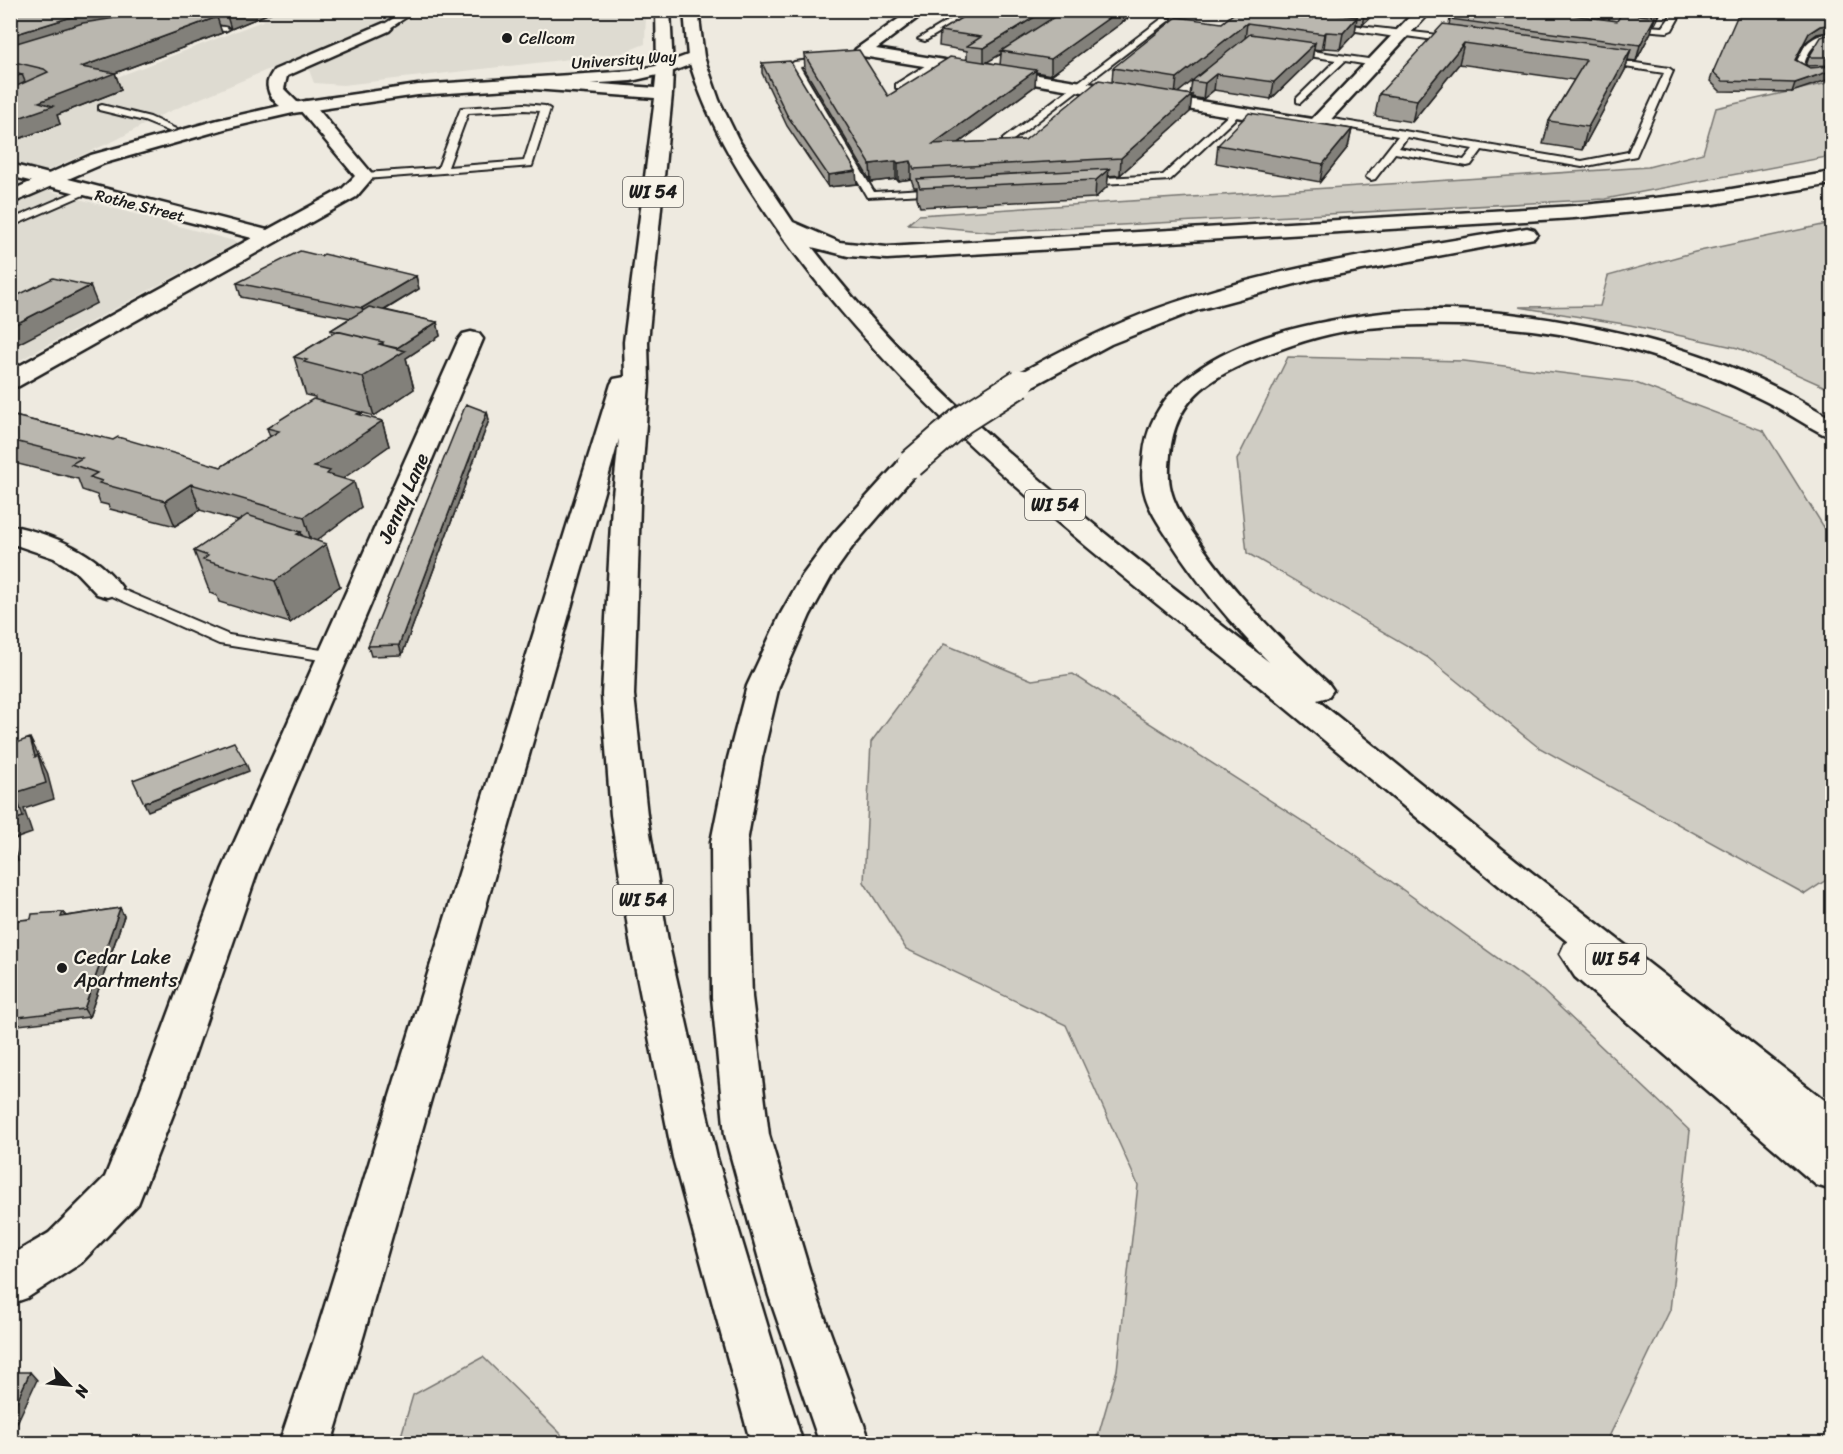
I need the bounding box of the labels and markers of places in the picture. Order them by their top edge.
place label: Cellcom [519,24,575,53]
marker: Cellcom [500,31,514,45]
place label: Cedar Lake Apartments [73,940,178,998]
marker: Cedar Lake Apartments [55,961,69,975]

